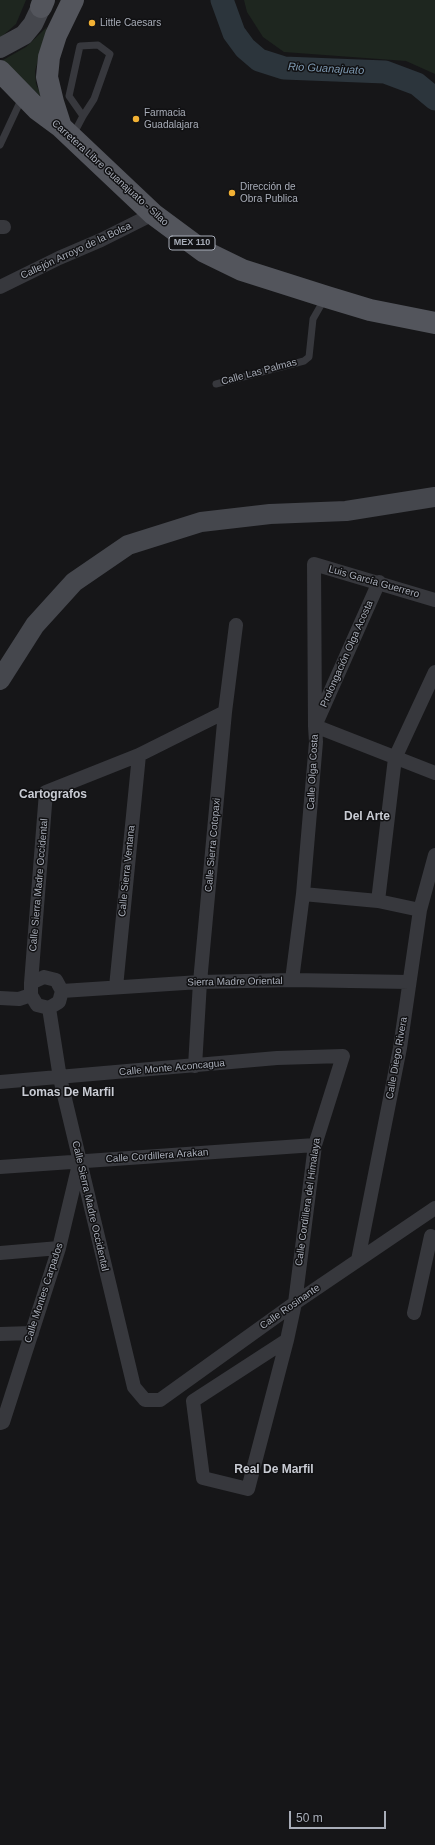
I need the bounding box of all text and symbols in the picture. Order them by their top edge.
place label: Little Caesars [100,17,161,29]
marker: Little Caesars [87,18,97,28]
water label: Rio Guanajuato [287,60,365,78]
place label: Farmacia Guadalajara [144,107,198,130]
marker: Farmacia Guadalajara [131,114,141,124]
street label: Carretera Libre Guanajuato - Silao [49,117,171,229]
place label: Dirección de Obra Publica [240,181,298,204]
marker: Dirección de Obra Publica [227,188,237,198]
street label: Callejón Arroyo de la Bolsa [19,220,133,282]
road number: MEX 110 [169,236,215,250]
street label: Calle Las Palmas [220,356,298,388]
street label: Luis García Guerrero [327,563,421,601]
street label: Prolongación Olga Acosta [318,599,376,709]
street label: Calle Olga Costa [305,734,321,810]
district label: Cartografos [19,788,87,802]
street label: Calle Sierra Cotopaxi [203,797,223,893]
district label: Del Arte [344,810,390,824]
street label: Calle Sierra Madre Occidental [27,818,51,952]
street label: Calle Sierra Ventana [116,825,138,917]
street label: Sierra Madre Oriental [187,975,283,989]
street label: Calle Diego Rivera [384,1016,410,1100]
street label: Calle Monte Aconcagua [119,1057,225,1079]
district label: Lomas De Marfil [22,1086,114,1100]
street label: Calle Cordillera del Himalaya [293,1137,323,1267]
street label: Calle Sierra Madre Occidental [69,1140,111,1272]
street label: Calle Cordillera Arakan [105,1146,209,1166]
street label: Calle Montes Carpados [22,1241,66,1345]
street label: Calle Rosinante [258,1282,322,1332]
district label: Real De Marfil [234,1463,314,1477]
scale bar [291,1803,388,1829]
text: 50 m [296,1811,323,1825]

